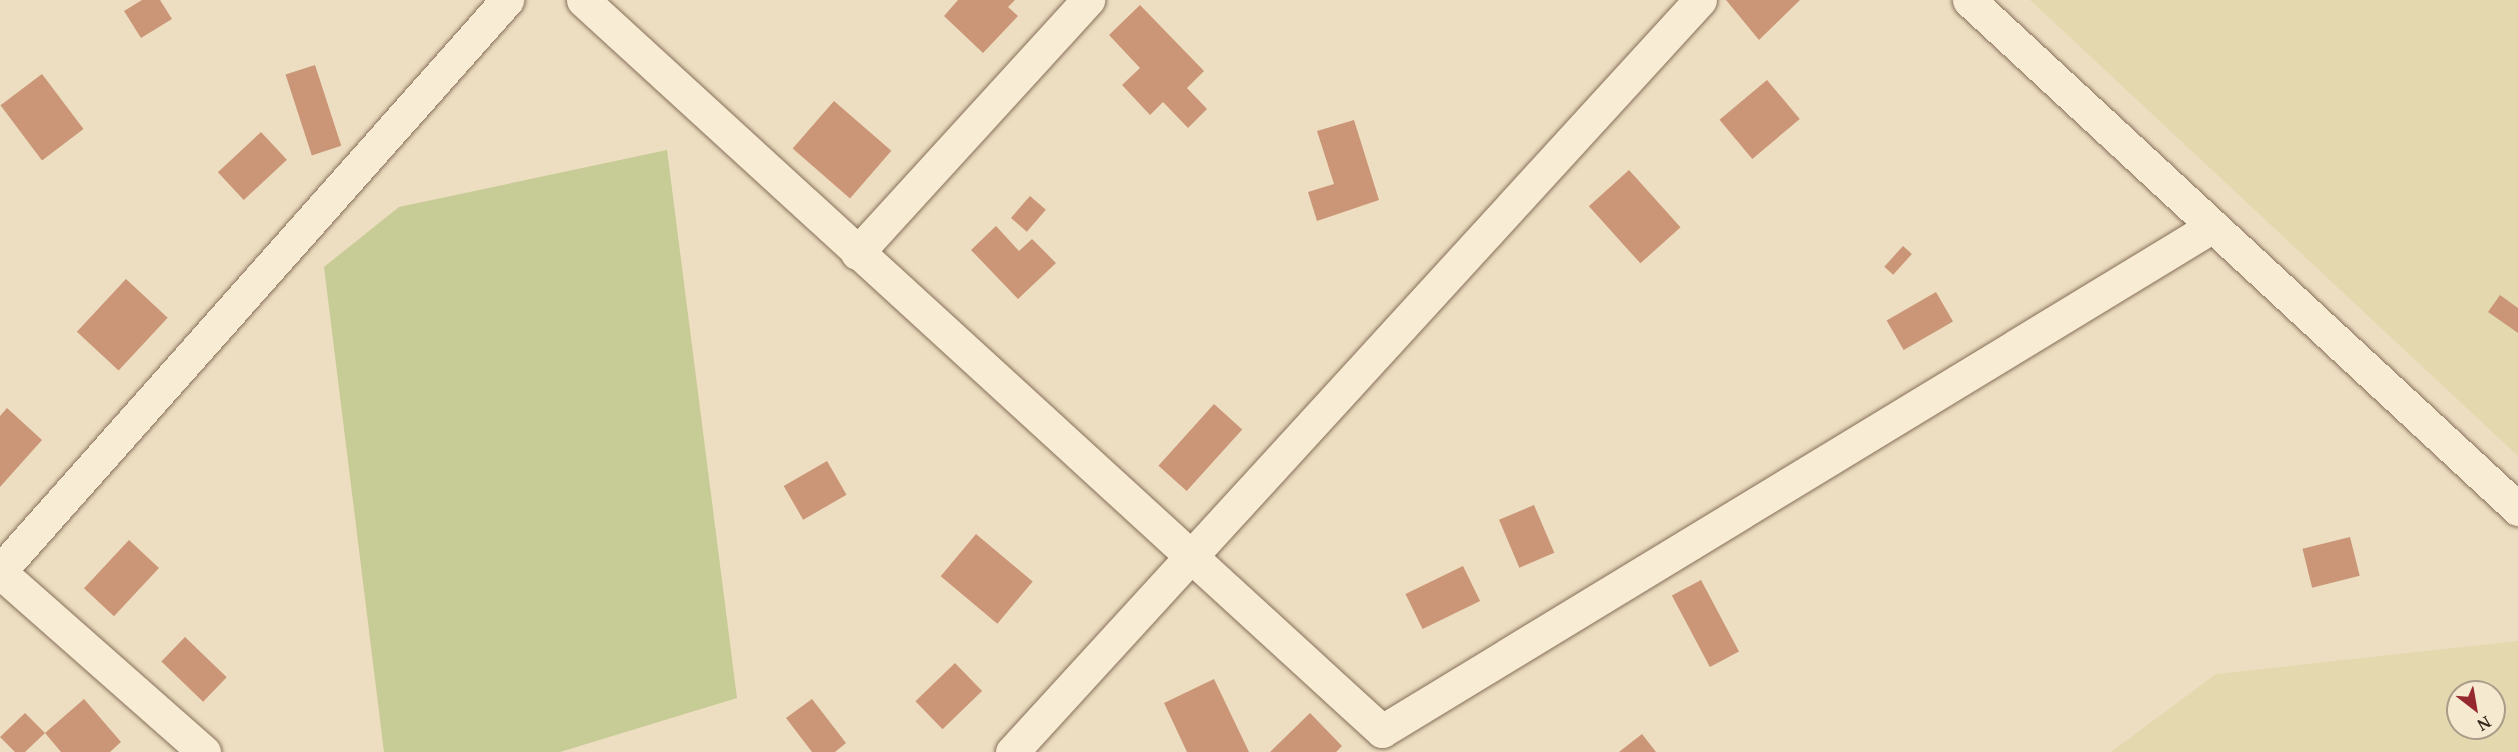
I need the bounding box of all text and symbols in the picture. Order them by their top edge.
north arrow [2446,680,2506,740]
text: N [2473,711,2495,736]

